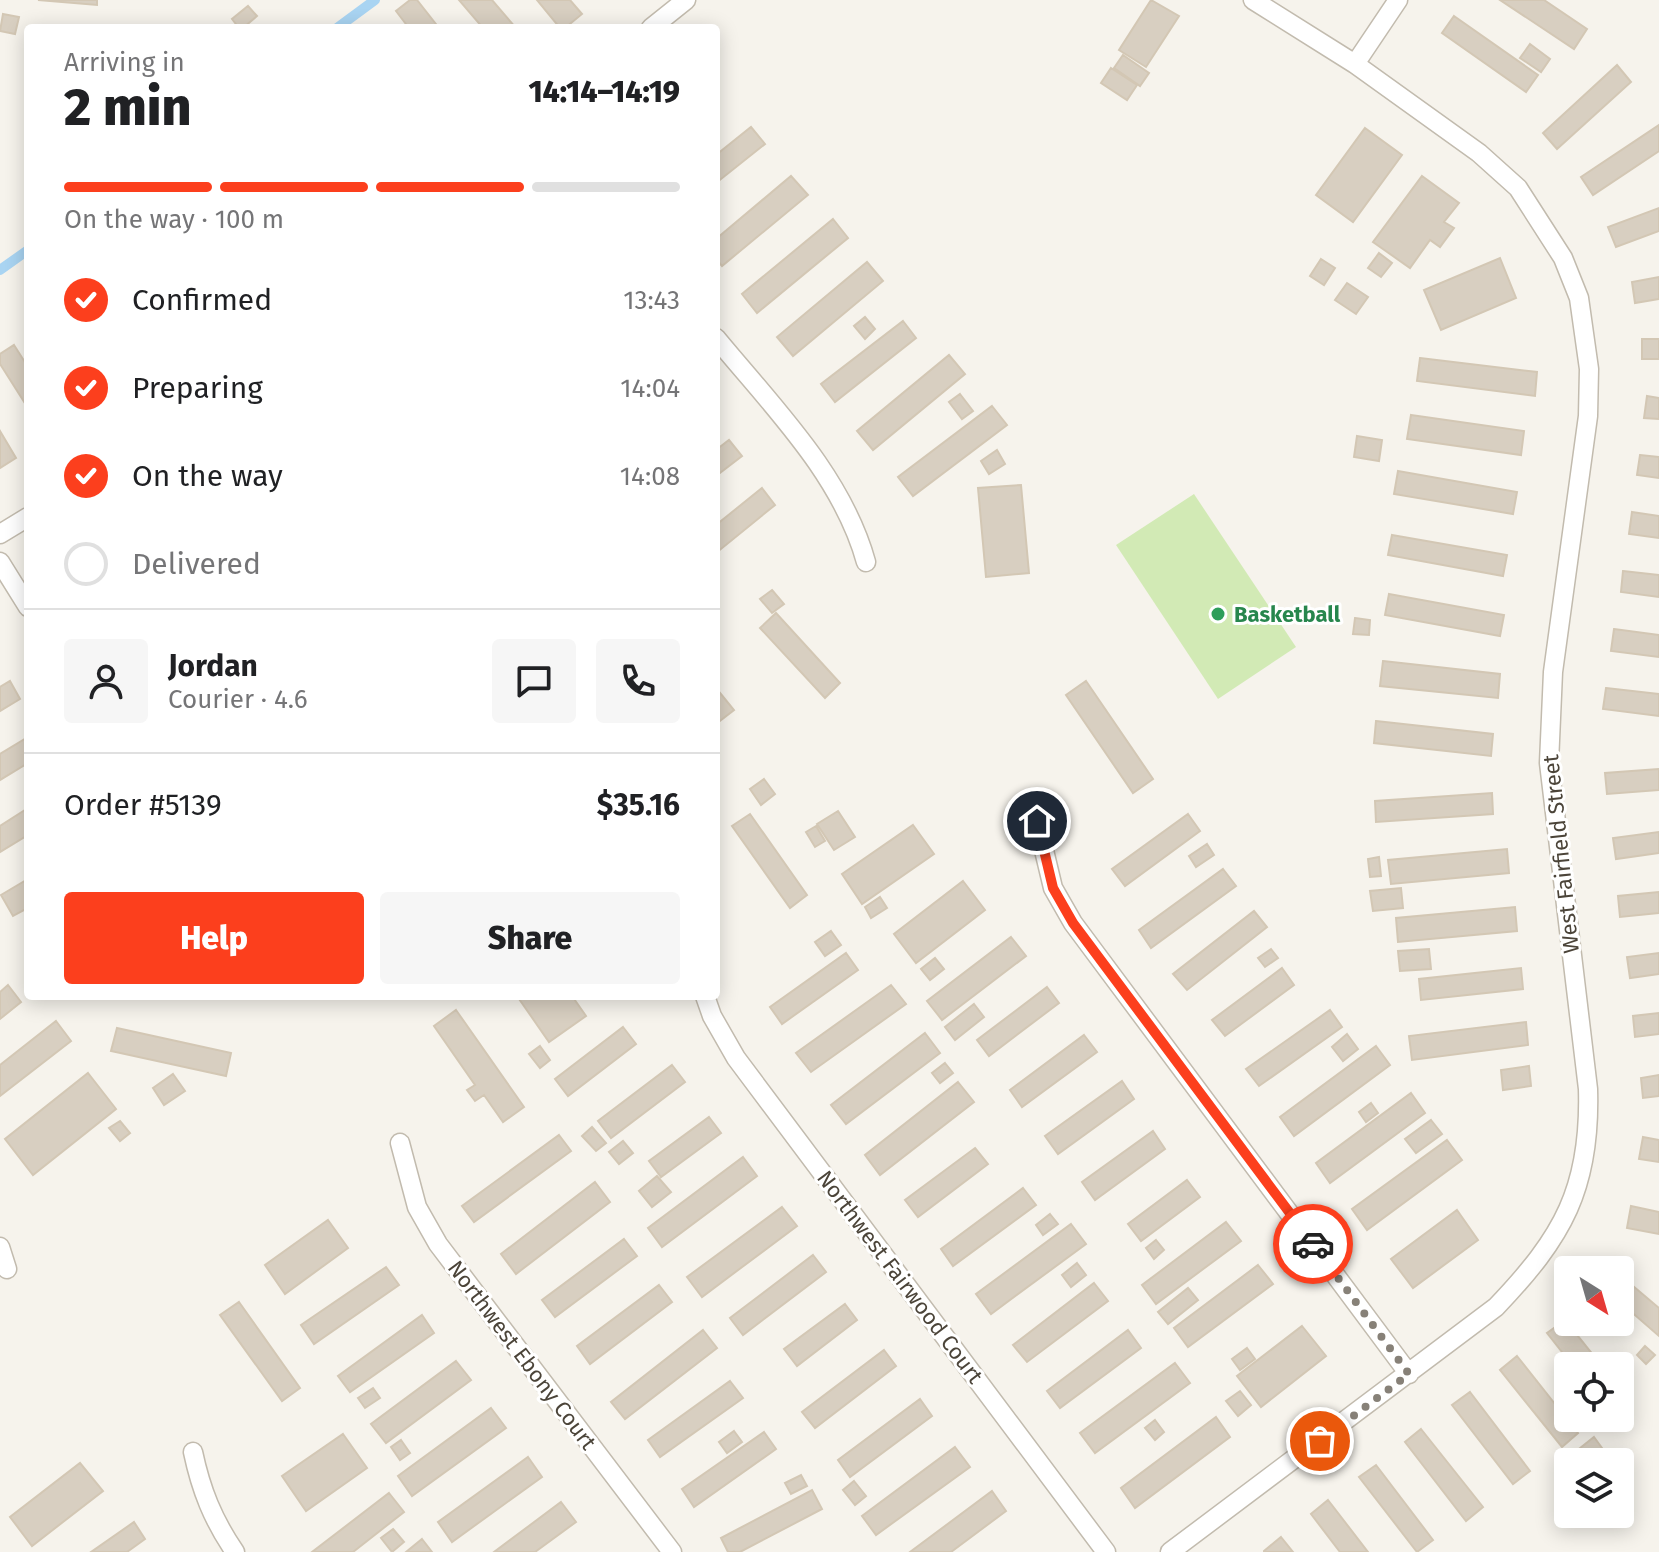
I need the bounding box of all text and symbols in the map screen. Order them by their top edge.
text: Arriving in [64,47,185,78]
text: 14:14–14:19 [528,74,680,110]
text: 2 min [64,76,191,139]
text: On the way · 100 m [64,204,284,235]
icon: check [64,278,108,322]
text: Confirmed [132,282,272,318]
text: 13:43 [623,285,680,316]
icon: check [64,366,108,410]
text: Preparing [132,370,263,406]
text: 14:04 [620,373,680,404]
icon: check [64,454,108,498]
text: On the way [132,458,283,494]
text: 14:08 [620,461,680,492]
text: Delivered [132,546,261,582]
place label: Basketball [1234,601,1341,628]
marker: Basketball [1209,605,1227,623]
button: person [64,639,148,723]
button: chat [492,639,576,723]
button: phone [596,639,680,723]
text: Jordan [168,648,258,684]
text: Courier · 4.6 [168,684,308,715]
street label: West Fairfield Street [1537,753,1585,955]
text: Order #5139 [64,787,222,823]
text: $35.16 [597,787,680,823]
pin [1003,787,1071,855]
icon: home [1015,799,1059,843]
button: Help [64,892,364,984]
button: Share [380,892,680,984]
street label: Northwest Fairwood Court [811,1165,989,1389]
courier [1273,1204,1353,1284]
icon: car [1291,1222,1335,1266]
street label: Northwest Ebony Court [442,1255,602,1455]
north arrow [1554,1256,1634,1336]
map controls [1554,1256,1634,1528]
button: locate [1554,1352,1634,1432]
pin [1286,1407,1354,1475]
icon: bag [1298,1419,1342,1463]
button: layers [1554,1448,1634,1528]

